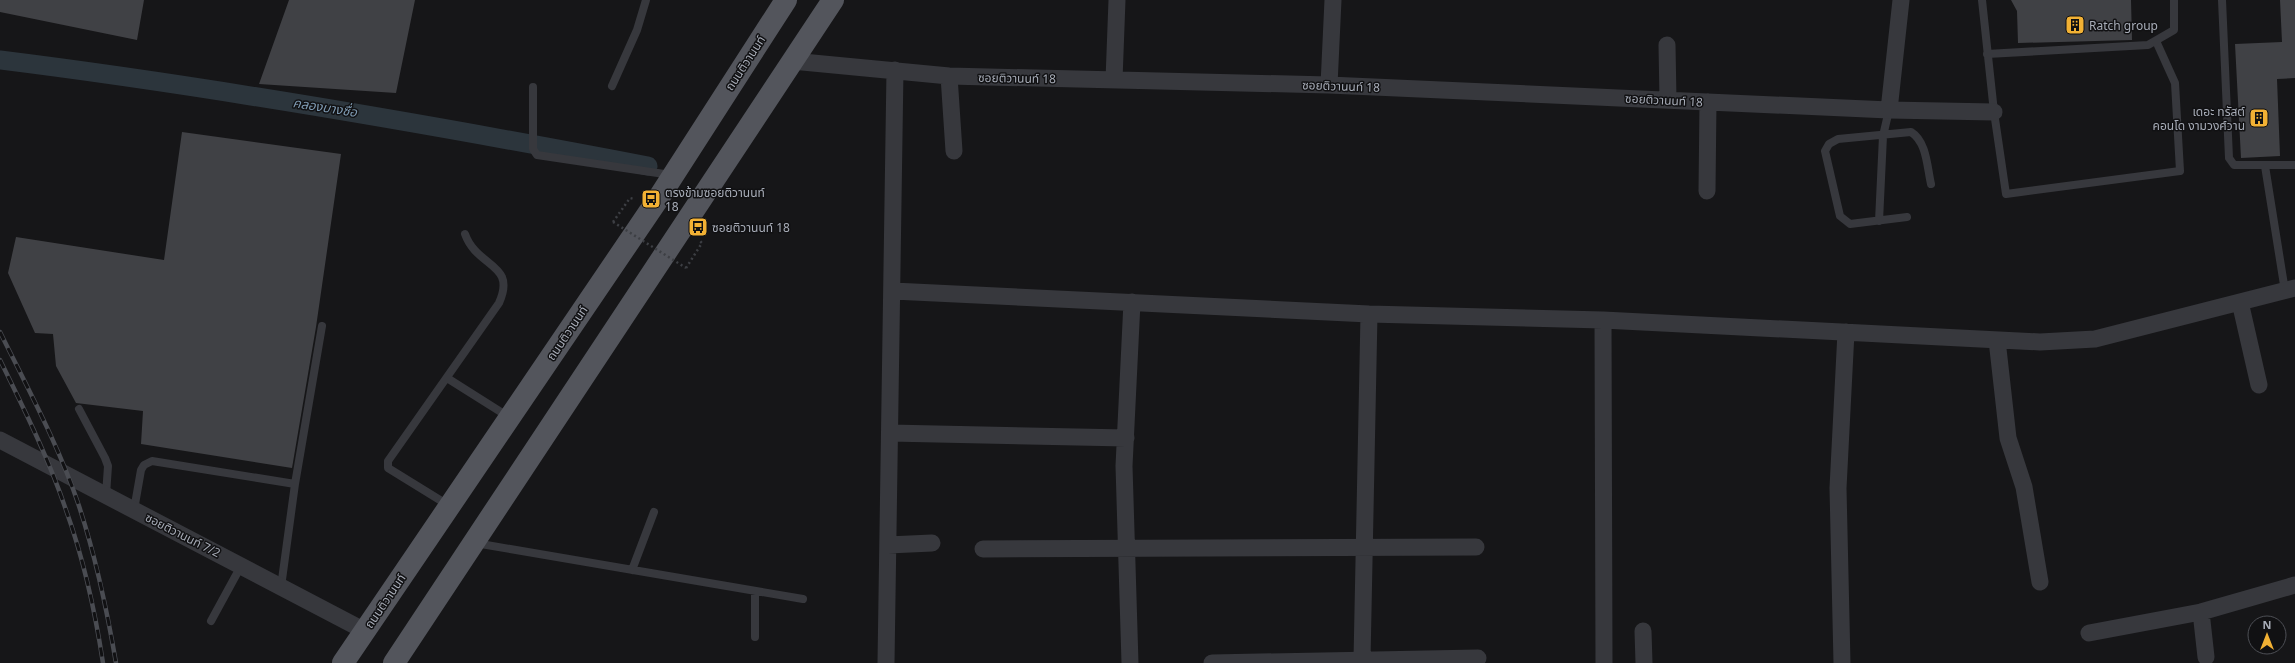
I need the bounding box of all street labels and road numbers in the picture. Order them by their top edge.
street label: ถนนติวานนท์ [721,32,769,94]
street label: ซอยติวานนท์ 18 [978,69,1056,87]
street label: ซอยติวานนท์ 18 [1302,76,1380,96]
street label: ซอยติวานนท์ 18 [1625,89,1704,111]
street label: ถนนติวานนท์ [543,302,591,364]
street label: ซอยติวานนท์ 7/2 [142,509,224,561]
street label: ถนนติวานนท์ [361,570,409,632]

